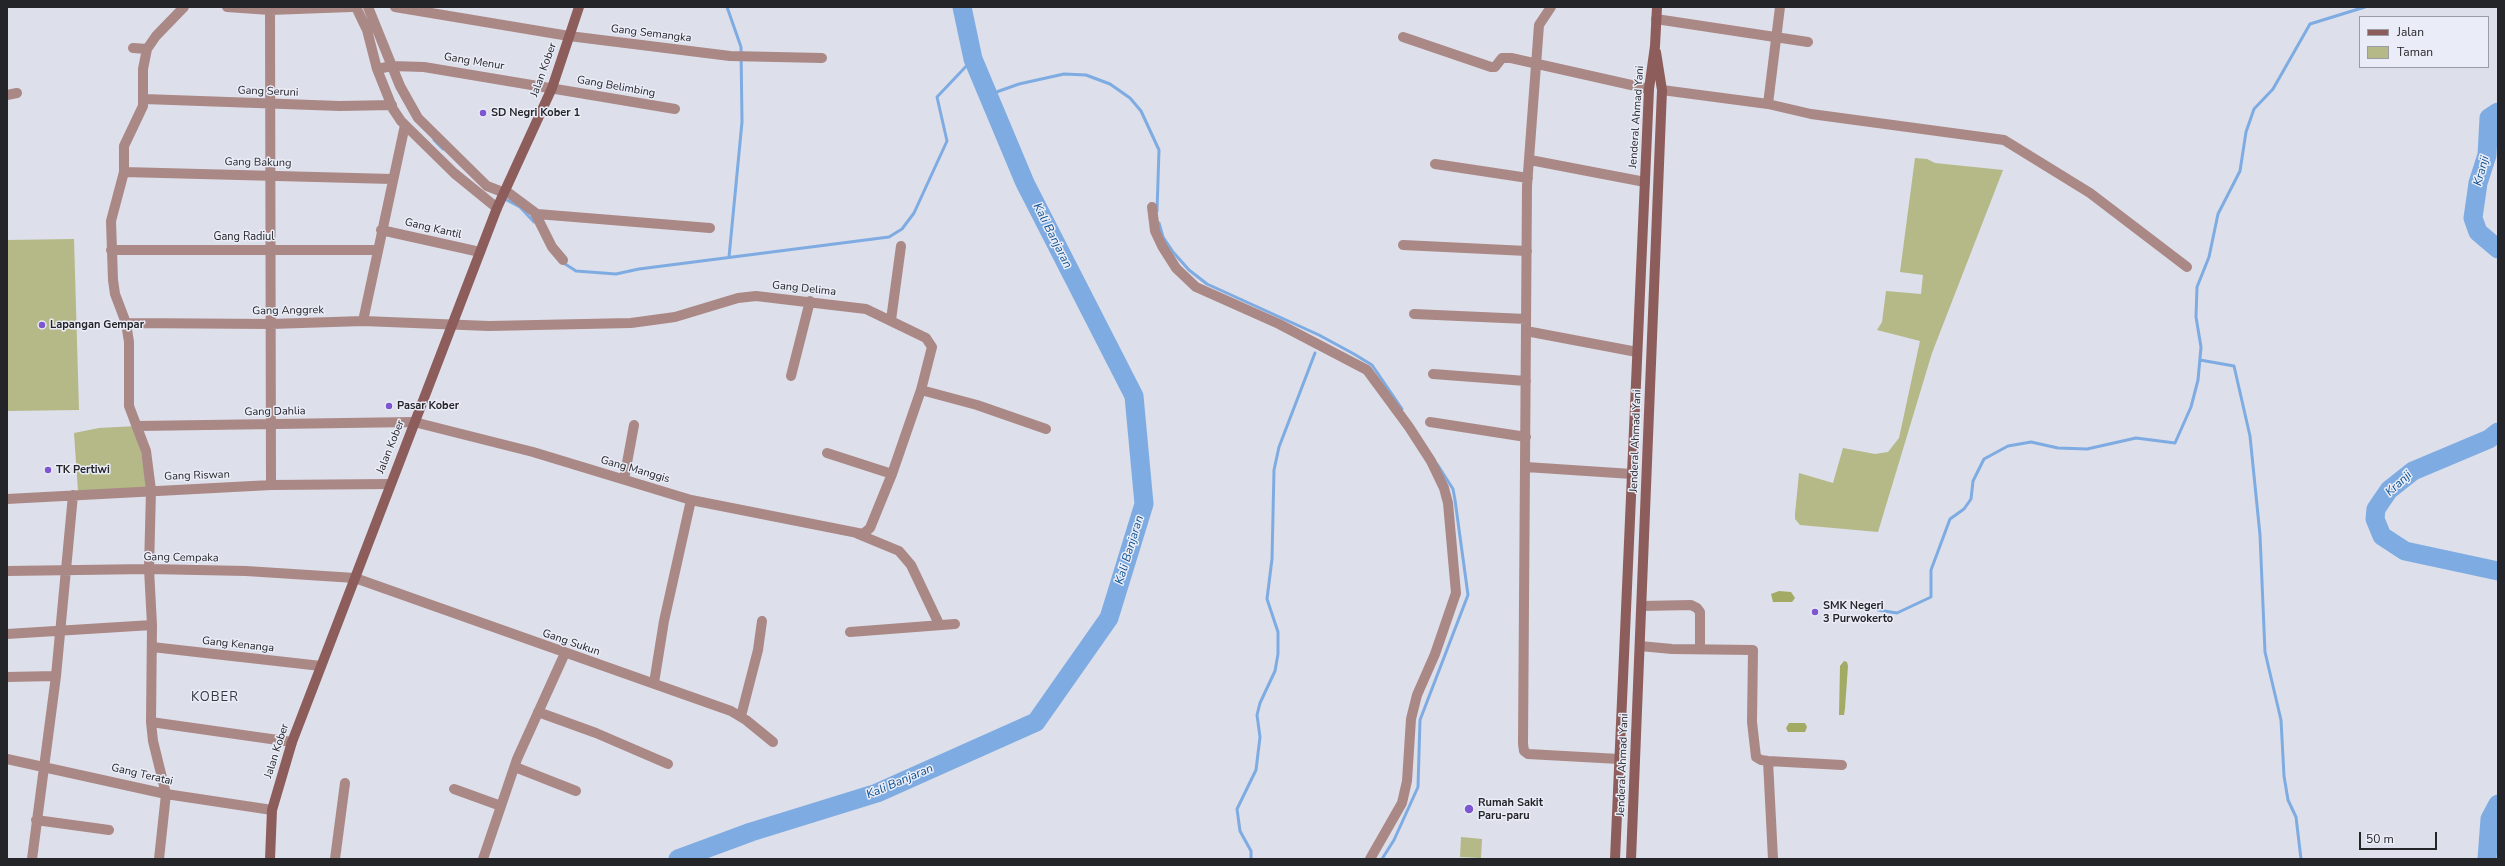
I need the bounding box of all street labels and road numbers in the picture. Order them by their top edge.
street label: Gang Semangka [610,23,692,45]
street label: Jalan Kober [528,41,560,99]
street label: Gang Menur [443,51,505,73]
street label: Jenderal Ahmad Yani [1627,65,1647,169]
street label: Gang Belimbing [576,74,656,100]
street label: Gang Seruni [237,84,299,100]
street label: Gang Bakung [224,156,292,170]
street label: Gang Kantil [403,216,463,242]
street label: Gang Radiul [214,230,274,244]
street label: Gang Delima [771,279,837,299]
street label: Gang Anggrek [252,304,324,318]
street label: Jenderal Ahmad Yani [1628,389,1644,493]
street label: Gang Dahlia [244,405,306,419]
street label: Jalan Kober [374,418,408,476]
street label: Gang Manggis [599,454,671,486]
street label: Gang Riswan [164,468,230,484]
street label: Gang Cempaka [143,551,219,565]
street label: Gang Sukun [540,627,602,659]
street label: Gang Kenanga [201,635,275,655]
street label: Jenderal Ahmad Yani [1615,713,1631,817]
street label: Jalan Kober [262,722,292,780]
street label: Gang Teratai [110,761,174,789]

